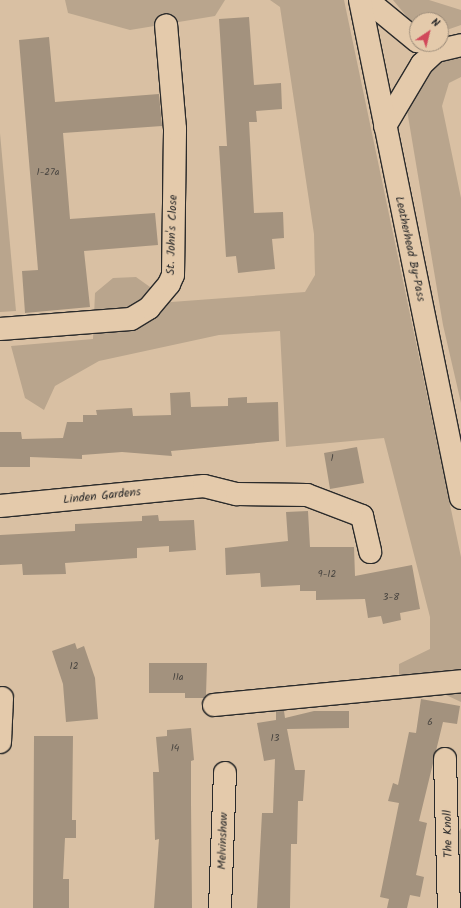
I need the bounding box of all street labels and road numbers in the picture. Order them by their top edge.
street label: St. John's Close [163,195,181,275]
street label: Leatherhead By-Pass [392,195,428,303]
street label: Linden Gardens [62,485,142,507]
street label: The Knoll [440,810,456,858]
street label: Melvinshaw [215,812,231,870]

